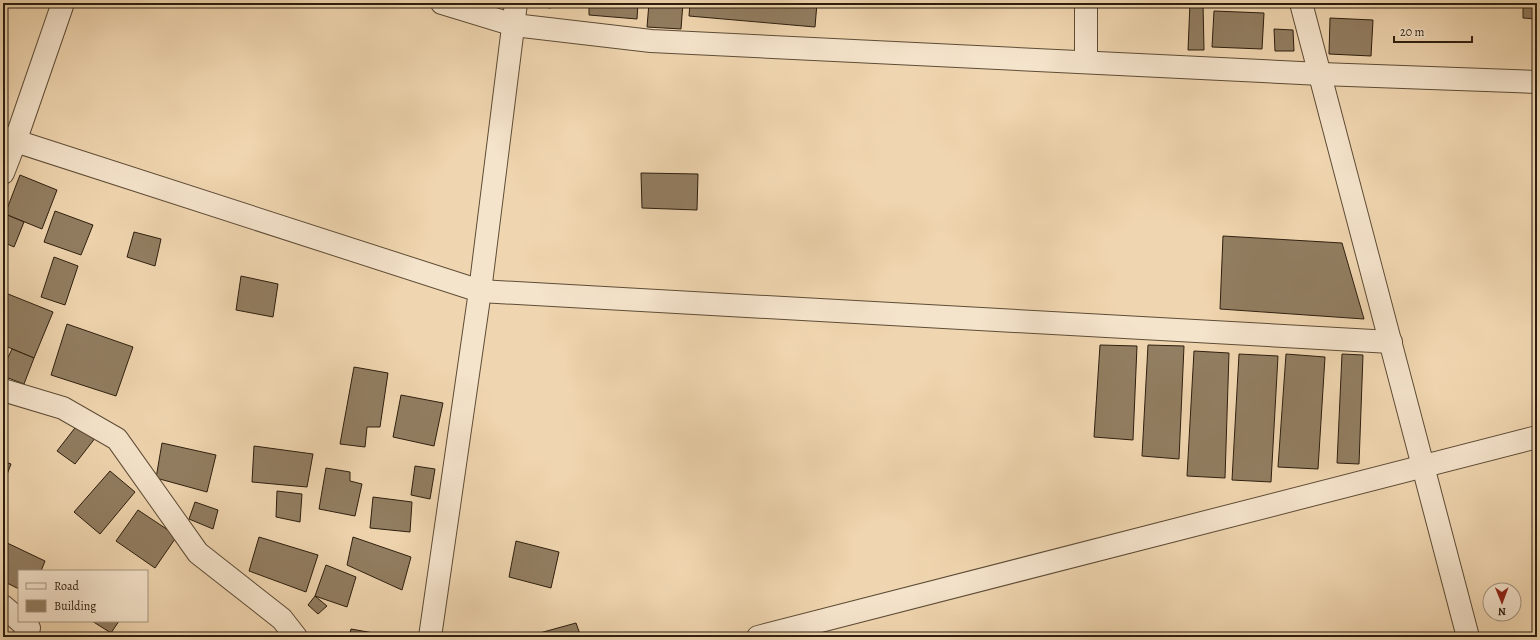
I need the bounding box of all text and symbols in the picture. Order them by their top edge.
scale bar [1394,18,1472,44]
text: 20 m [1400,24,1424,40]
legend [18,570,148,622]
text: Road [54,578,80,594]
north arrow [1482,582,1522,622]
text: Building [54,598,96,614]
text: N [1498,604,1506,619]

